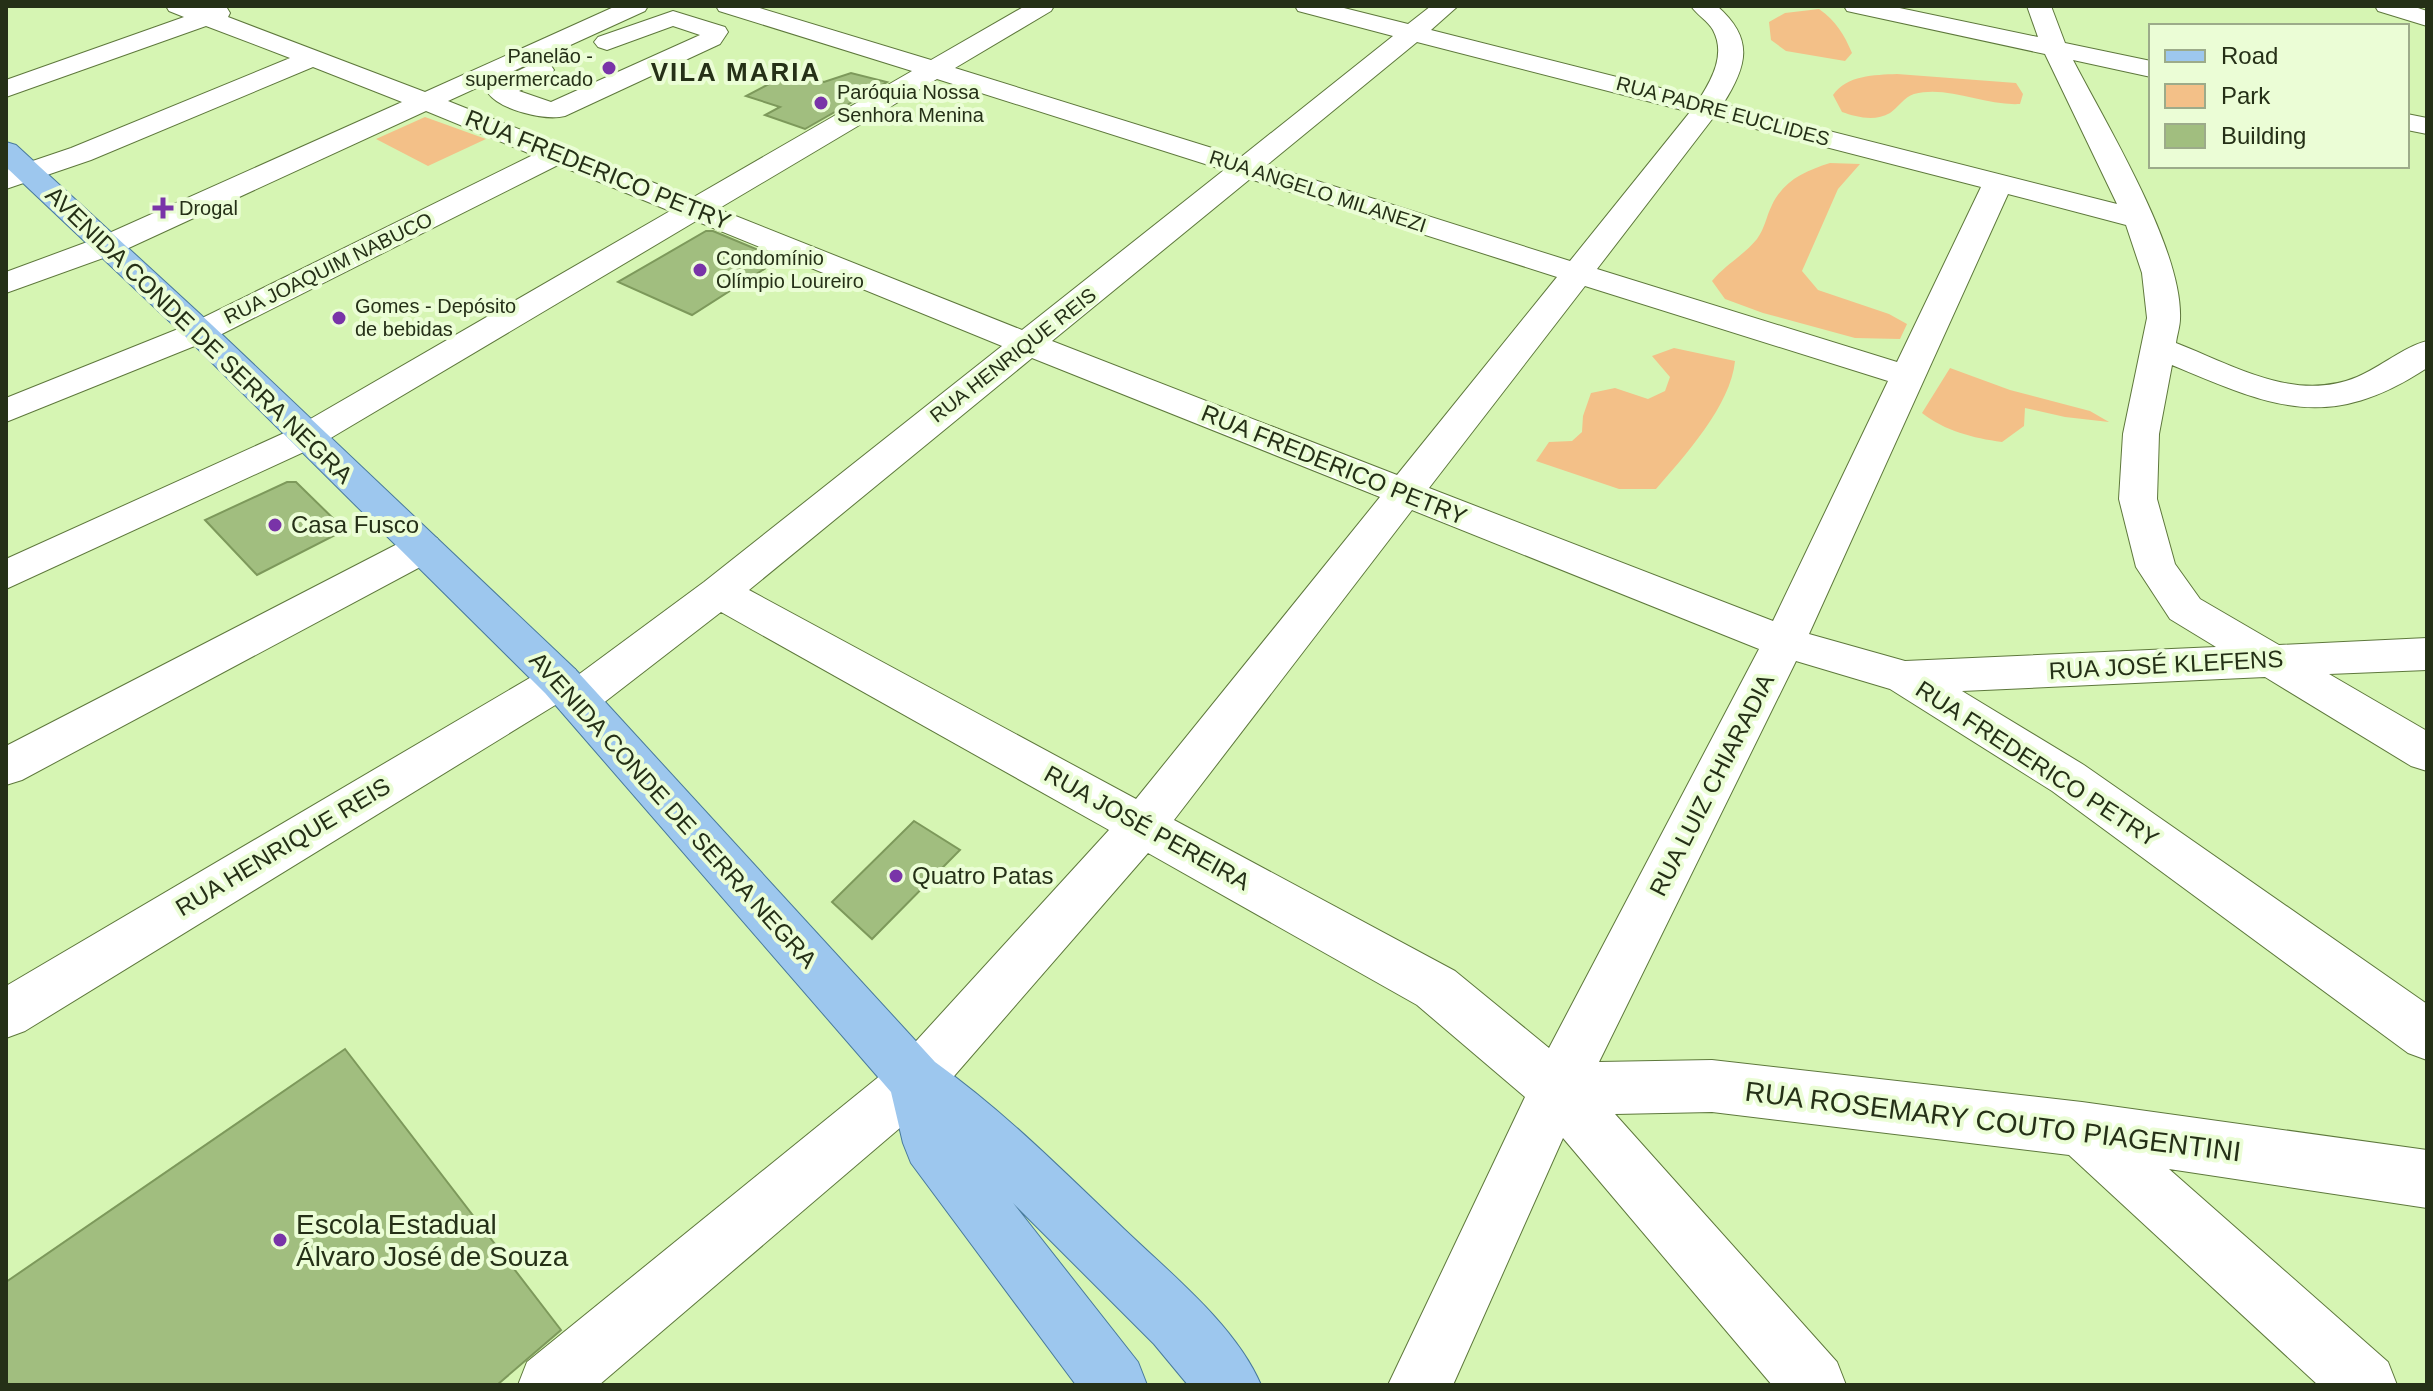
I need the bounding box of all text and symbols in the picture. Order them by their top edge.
legend [2149,24,2409,168]
text: Road [2221,42,2278,69]
place label: Panelão - supermercado [465,45,593,90]
district label: VILA MARIA [651,57,821,87]
marker: Panelão - supermercado [600,59,618,77]
street label: RUA PADRE EUCLIDES [1614,72,1832,150]
place label: Paróquia Nossa Senhora Menina [837,81,985,126]
text: Park [2221,82,2271,109]
marker: Paróquia Nossa Senhora Menina [812,94,830,112]
street label: RUA FREDERICO PETRY [462,104,735,235]
text: Building [2221,122,2306,149]
street label: RUA ANGELO MILANEZI [1207,146,1429,236]
street label: AVENIDA CONDE DE SERRA NEGRA [40,181,358,489]
place label: Drogal [179,197,238,219]
marker: Drogal [154,199,172,217]
street label: RUA JOAQUIM NABUCO [220,208,436,328]
place label: Condomínio Olímpio Loureiro [716,247,864,292]
marker: Condomínio Olímpio Loureiro [691,261,709,279]
street label: RUA HENRIQUE REIS [926,283,1100,427]
place label: Gomes - Depósito de bebidas [355,295,516,340]
marker: Gomes - Depósito de bebidas [330,309,348,327]
street label: RUA FREDERICO PETRY [1198,399,1471,530]
place label: Casa Fusco [291,511,419,538]
marker: Casa Fusco [266,516,284,534]
street label: RUA JOSÉ KLEFENS [2048,645,2284,684]
street label: AVENIDA CONDE DE SERRA NEGRA [524,646,822,973]
street label: RUA LUIZ CHIARADIA [1644,669,1779,900]
street label: RUA FREDERICO PETRY [1911,675,2164,852]
street label: RUA JOSÉ PEREIRA [1040,760,1255,895]
street label: RUA HENRIQUE REIS [171,772,395,921]
place label: Quatro Patas [912,862,1053,889]
marker: Quatro Patas [887,867,905,885]
street label: RUA ROSEMARY COUTO PIAGENTINI [1743,1076,2243,1167]
place label: Escola Estadual Álvaro José de Souza [296,1209,569,1272]
marker: Escola Estadual Álvaro José de Souza [271,1231,289,1249]

